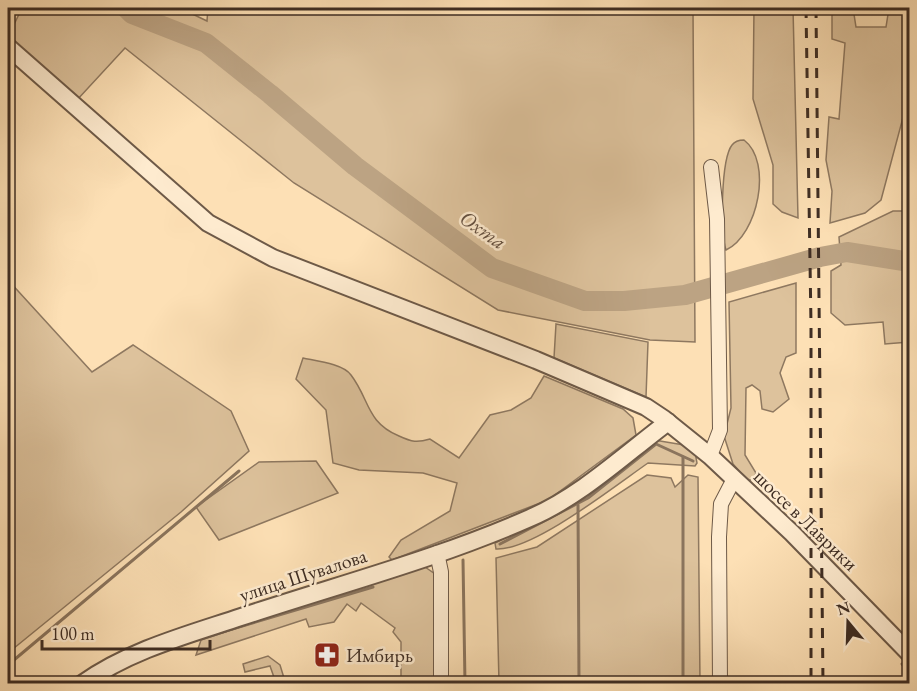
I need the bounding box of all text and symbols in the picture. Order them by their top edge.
water label: Охта [455,204,512,255]
street label: шоссе в Лаврики [748,464,864,577]
street label: улица Шувалова [236,542,370,608]
north arrow [818,592,878,652]
text: N [834,596,853,620]
scale bar [42,613,210,651]
text: 100 m [51,622,95,645]
pharmacy icon: Имбирь [312,640,342,670]
place label: Имбирь [346,642,413,668]

